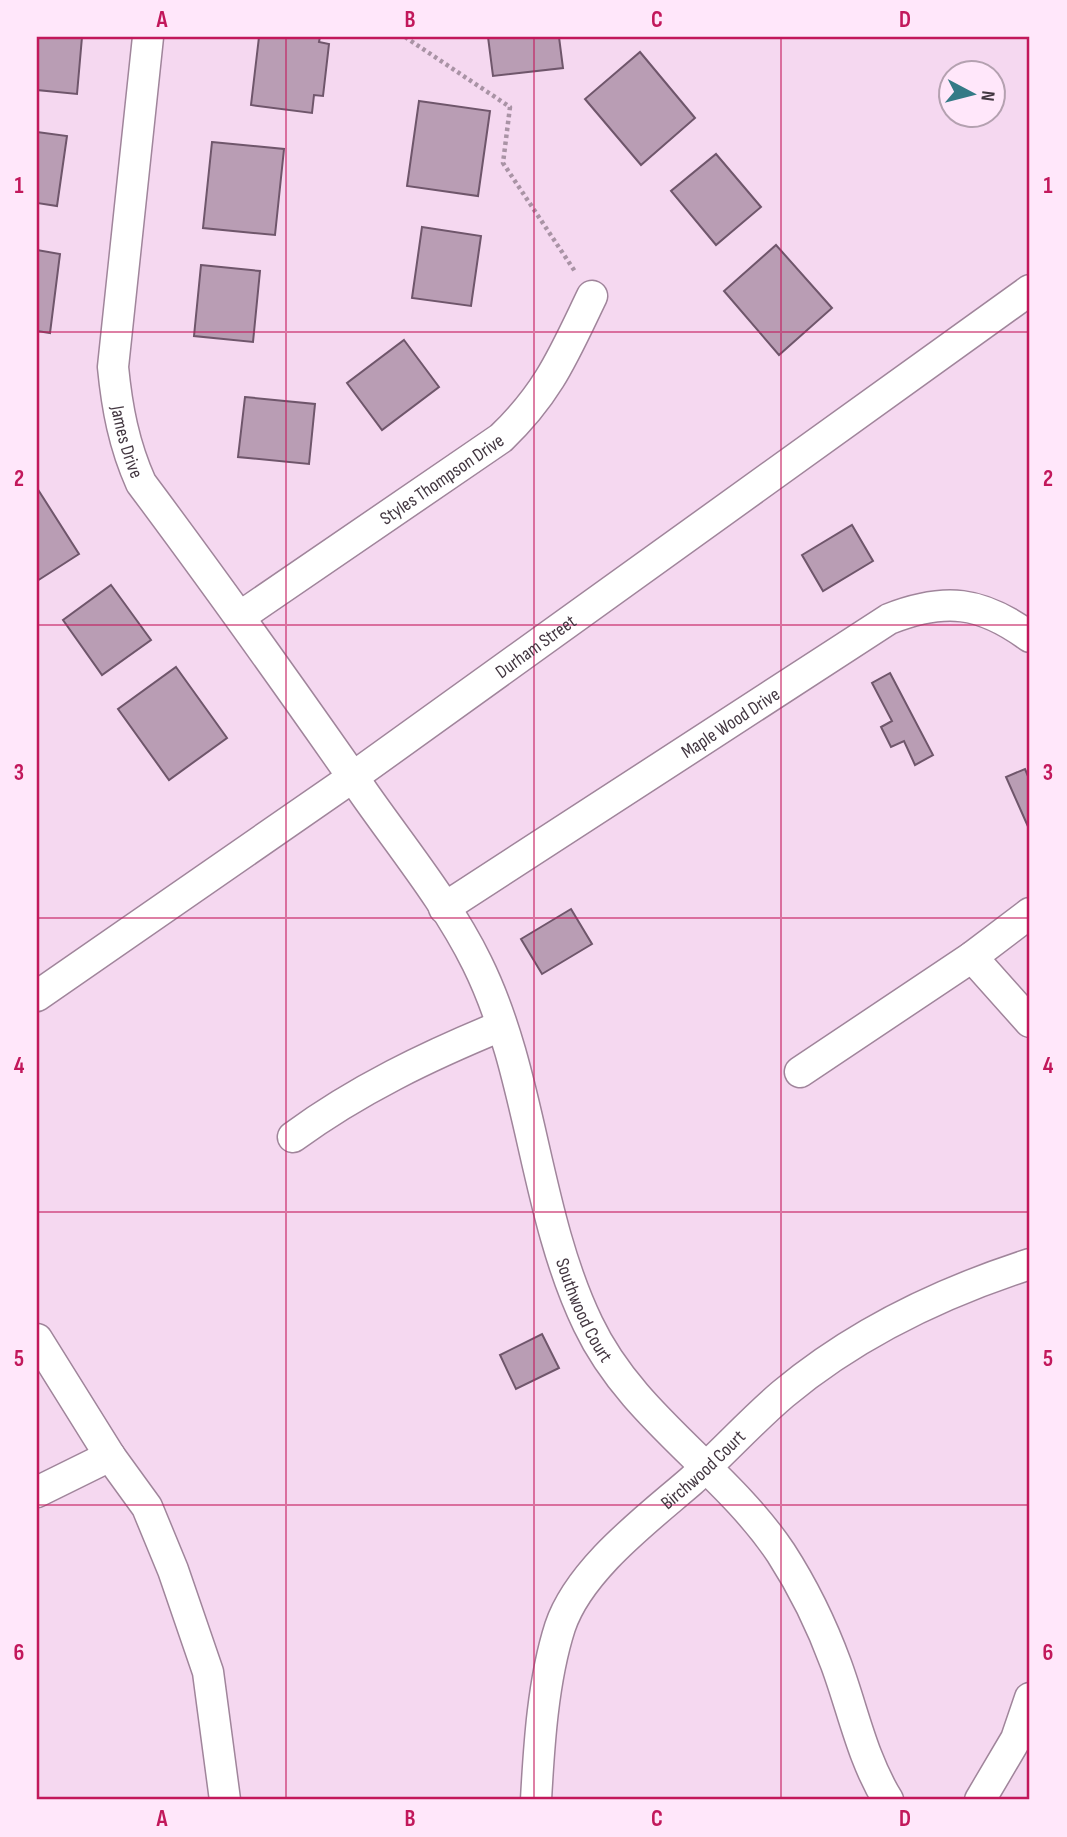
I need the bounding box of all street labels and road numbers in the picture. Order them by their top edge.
street label: James Drive [105,403,148,482]
street label: Styles Thompson Drive [376,429,509,530]
street label: Durham Street [491,610,581,684]
street label: Maple Wood Drive [677,683,784,764]
street label: Southwood Court [550,1255,617,1367]
street label: Birchwood Court [657,1426,751,1515]

